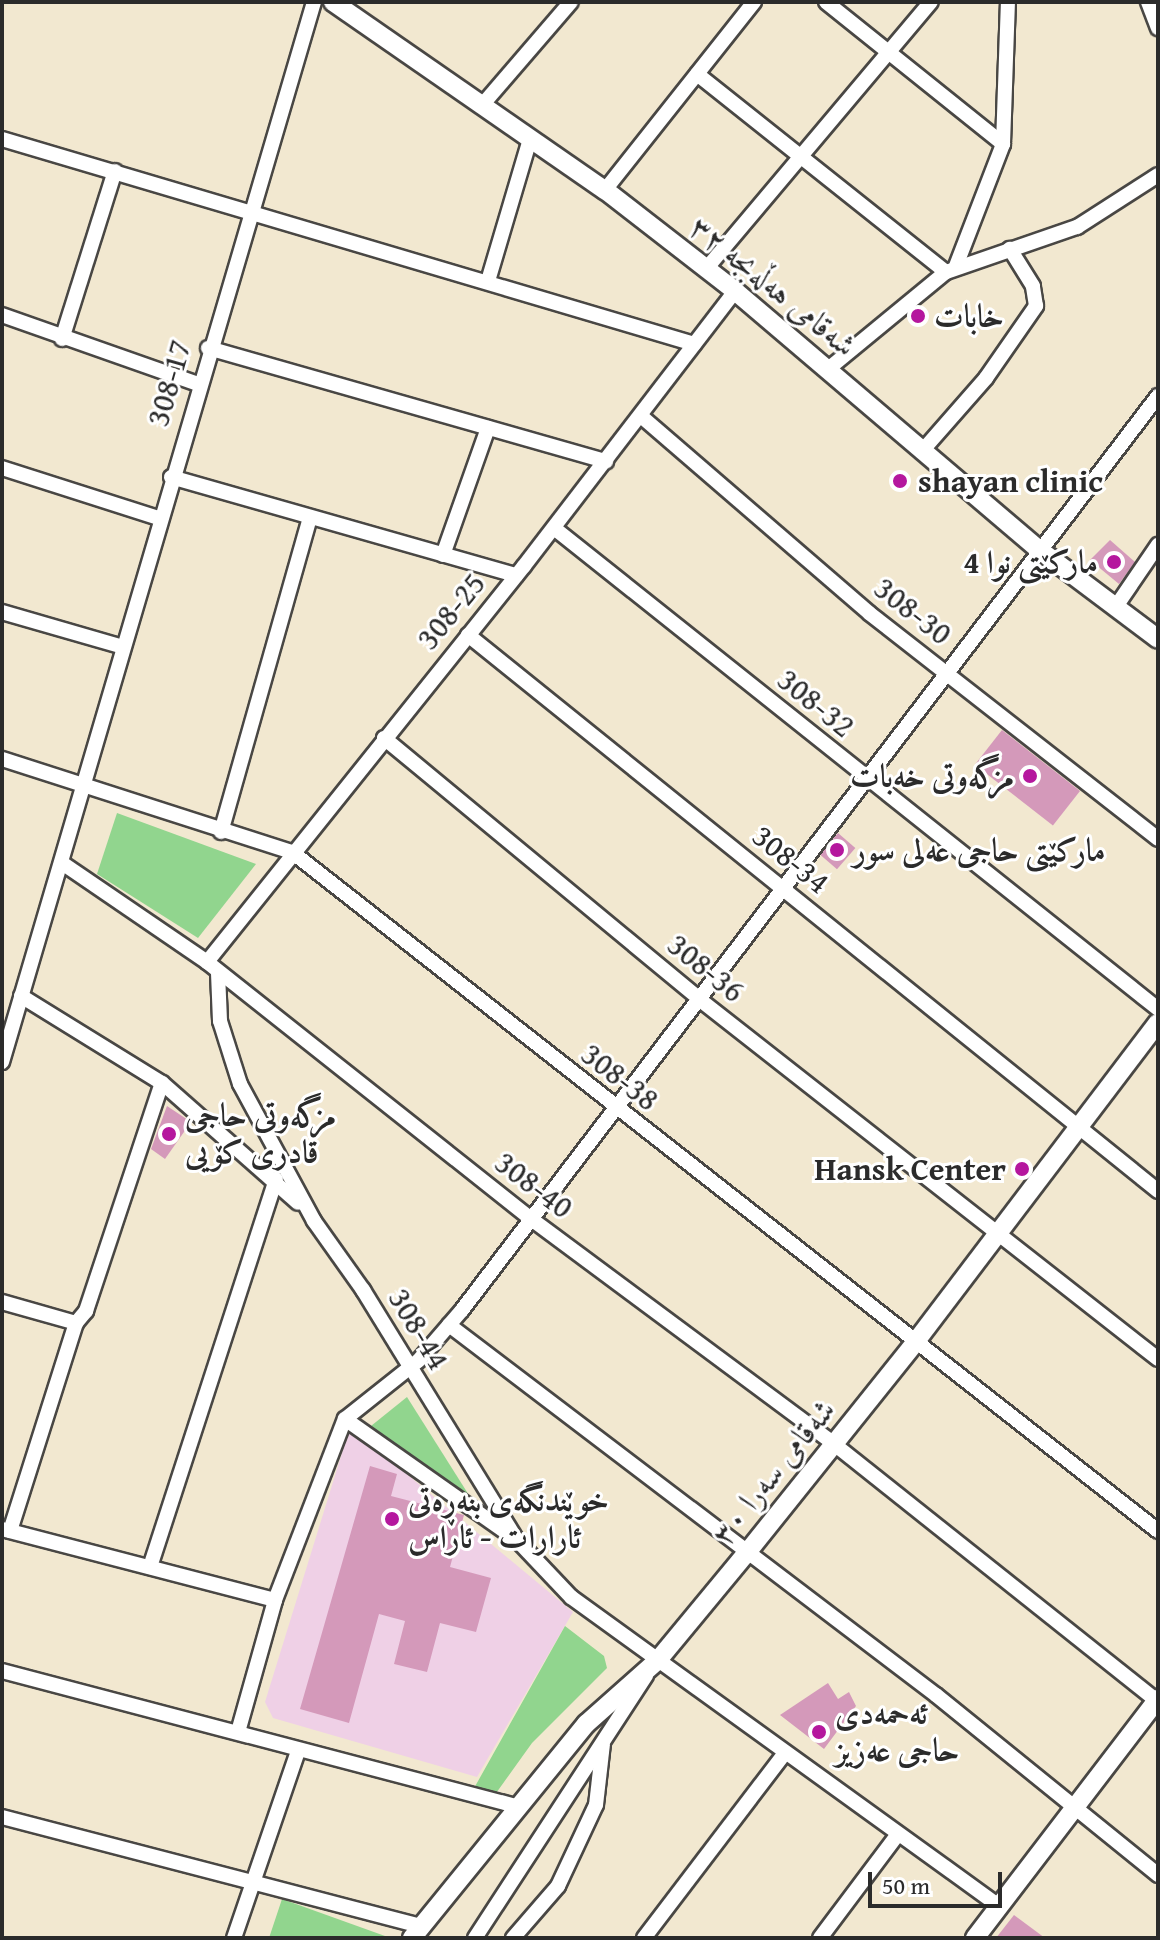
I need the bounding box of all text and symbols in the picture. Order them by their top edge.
street label: شەقامی هەڵەبجە ٣٢ [682,207,864,365]
place label: خابات [934,297,1004,335]
marker: خابات [909,307,927,325]
street label: 308-17 [138,335,200,431]
place label: shayan clinic [918,462,1103,500]
marker: shayan clinic [889,470,911,492]
place label: مارکێتی نوا 4 [963,543,1098,581]
marker: مارکێتی نوا 4 [1105,553,1123,571]
street label: 308-25 [408,565,494,657]
street label: 308-30 [867,569,959,653]
street label: 308-32 [770,660,862,746]
place label: مزگەوتی خەبات [850,757,1014,795]
marker: مزگەوتی خەبات [1021,767,1039,785]
street label: 308-34 [745,816,837,902]
place label: مارکێتی حاجی عەلی سور [853,831,1105,869]
marker: مارکێتی حاجی عەلی سور [828,841,846,859]
street label: 308-36 [660,925,752,1011]
street label: 308-38 [574,1035,666,1119]
place label: مزگەوتی حاجی قادری کۆیی [185,1097,336,1172]
marker: مزگەوتی حاجی قادری کۆیی [160,1125,178,1143]
street label: 308-40 [487,1143,581,1227]
place label: Hansk Center [814,1150,1006,1188]
marker: Hansk Center [1013,1160,1031,1178]
street label: 308-44 [380,1281,458,1377]
street label: شەقامی سەرا ٣٠ [703,1391,843,1553]
place label: خوێندنگەی بنەڕەتی ئارارات - ئاراس [408,1482,609,1557]
marker: خوێندنگەی بنەڕەتی ئارارات - ئاراس [383,1510,401,1528]
place label: ئەحمەدی حاجی عەزیز [835,1695,959,1770]
marker: ئەحمەدی حاجی عەزیز [810,1723,828,1741]
scale bar [872,1856,1006,1906]
text: 50 m [882,1868,930,1903]

